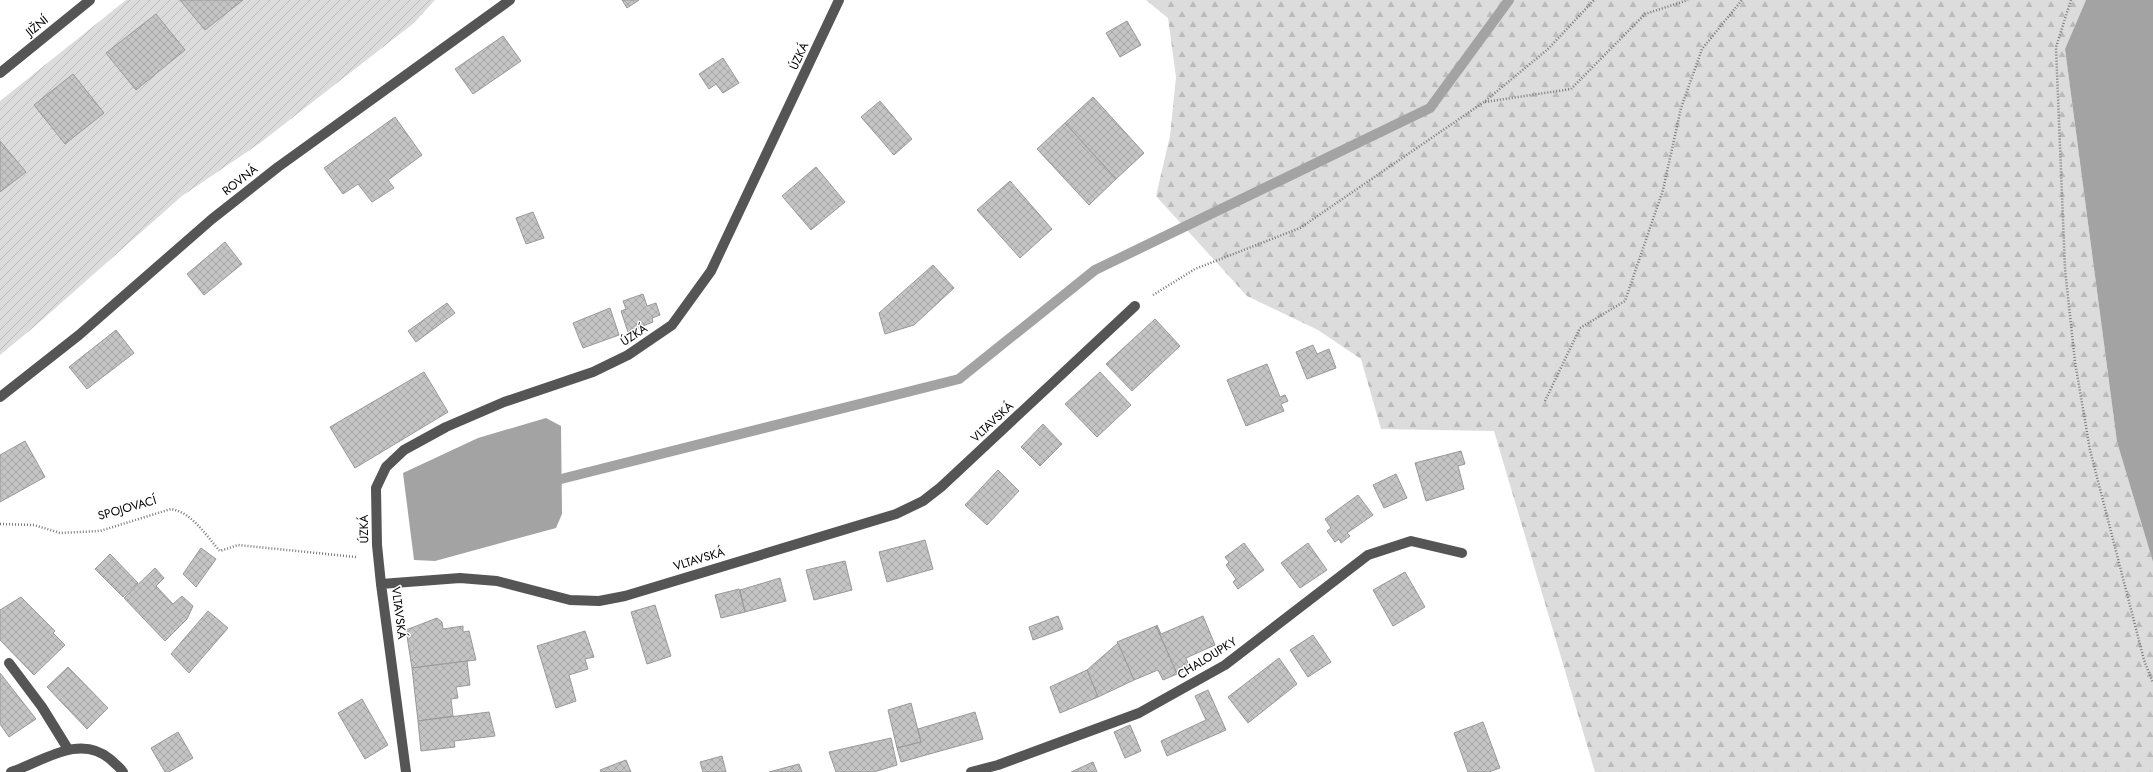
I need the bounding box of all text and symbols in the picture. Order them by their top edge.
street label: JIŽNÍ [20,11,53,42]
street label: ÚZKÁ [785,39,813,73]
street label: ROVNÁ [218,160,262,200]
street label: ÚZKÁ [617,320,651,350]
street label: VLTAVSKÁ [967,397,1017,447]
street label: SPOJOVACÍ [96,491,159,525]
street label: ÚZKÁ [355,514,373,544]
street label: VLTAVSKÁ [671,543,727,575]
street label: VLTAVSKÁ [387,586,411,640]
street label: CHALOUPKY [1174,632,1240,683]

